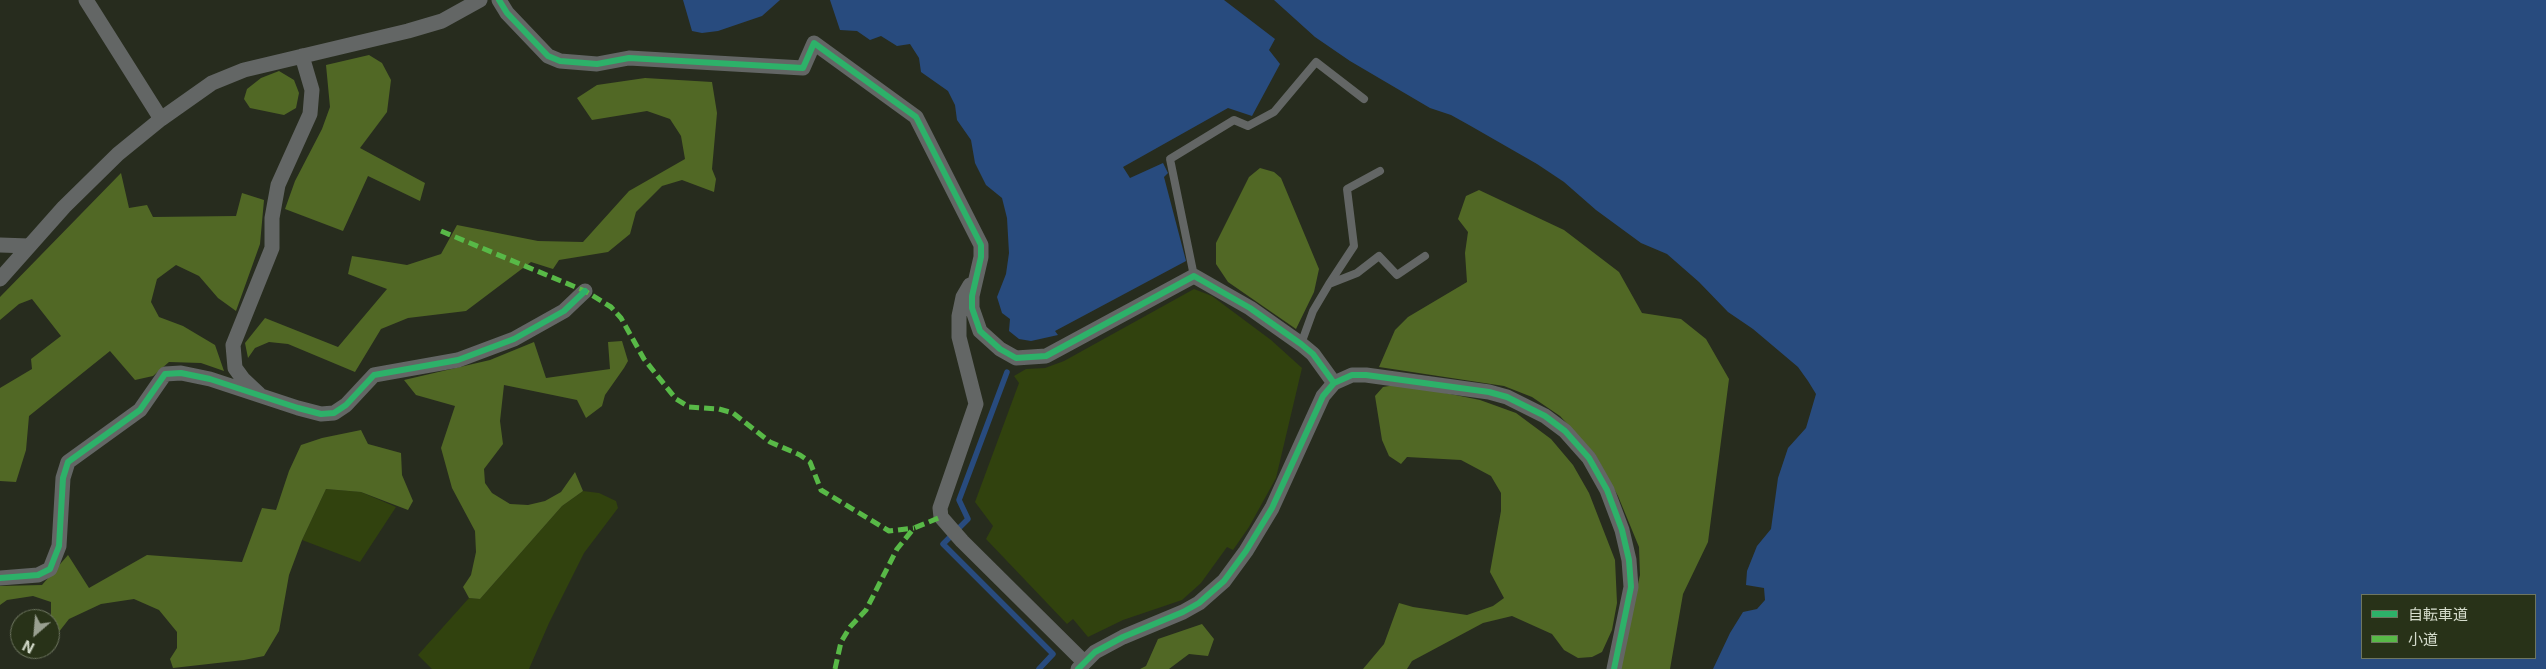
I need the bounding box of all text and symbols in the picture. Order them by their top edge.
legend [2361,594,2536,659]
text: 自転車道 [2408,605,2468,624]
north arrow [10,609,60,659]
text: 小道 [2408,630,2438,649]
text: N [20,637,37,657]

